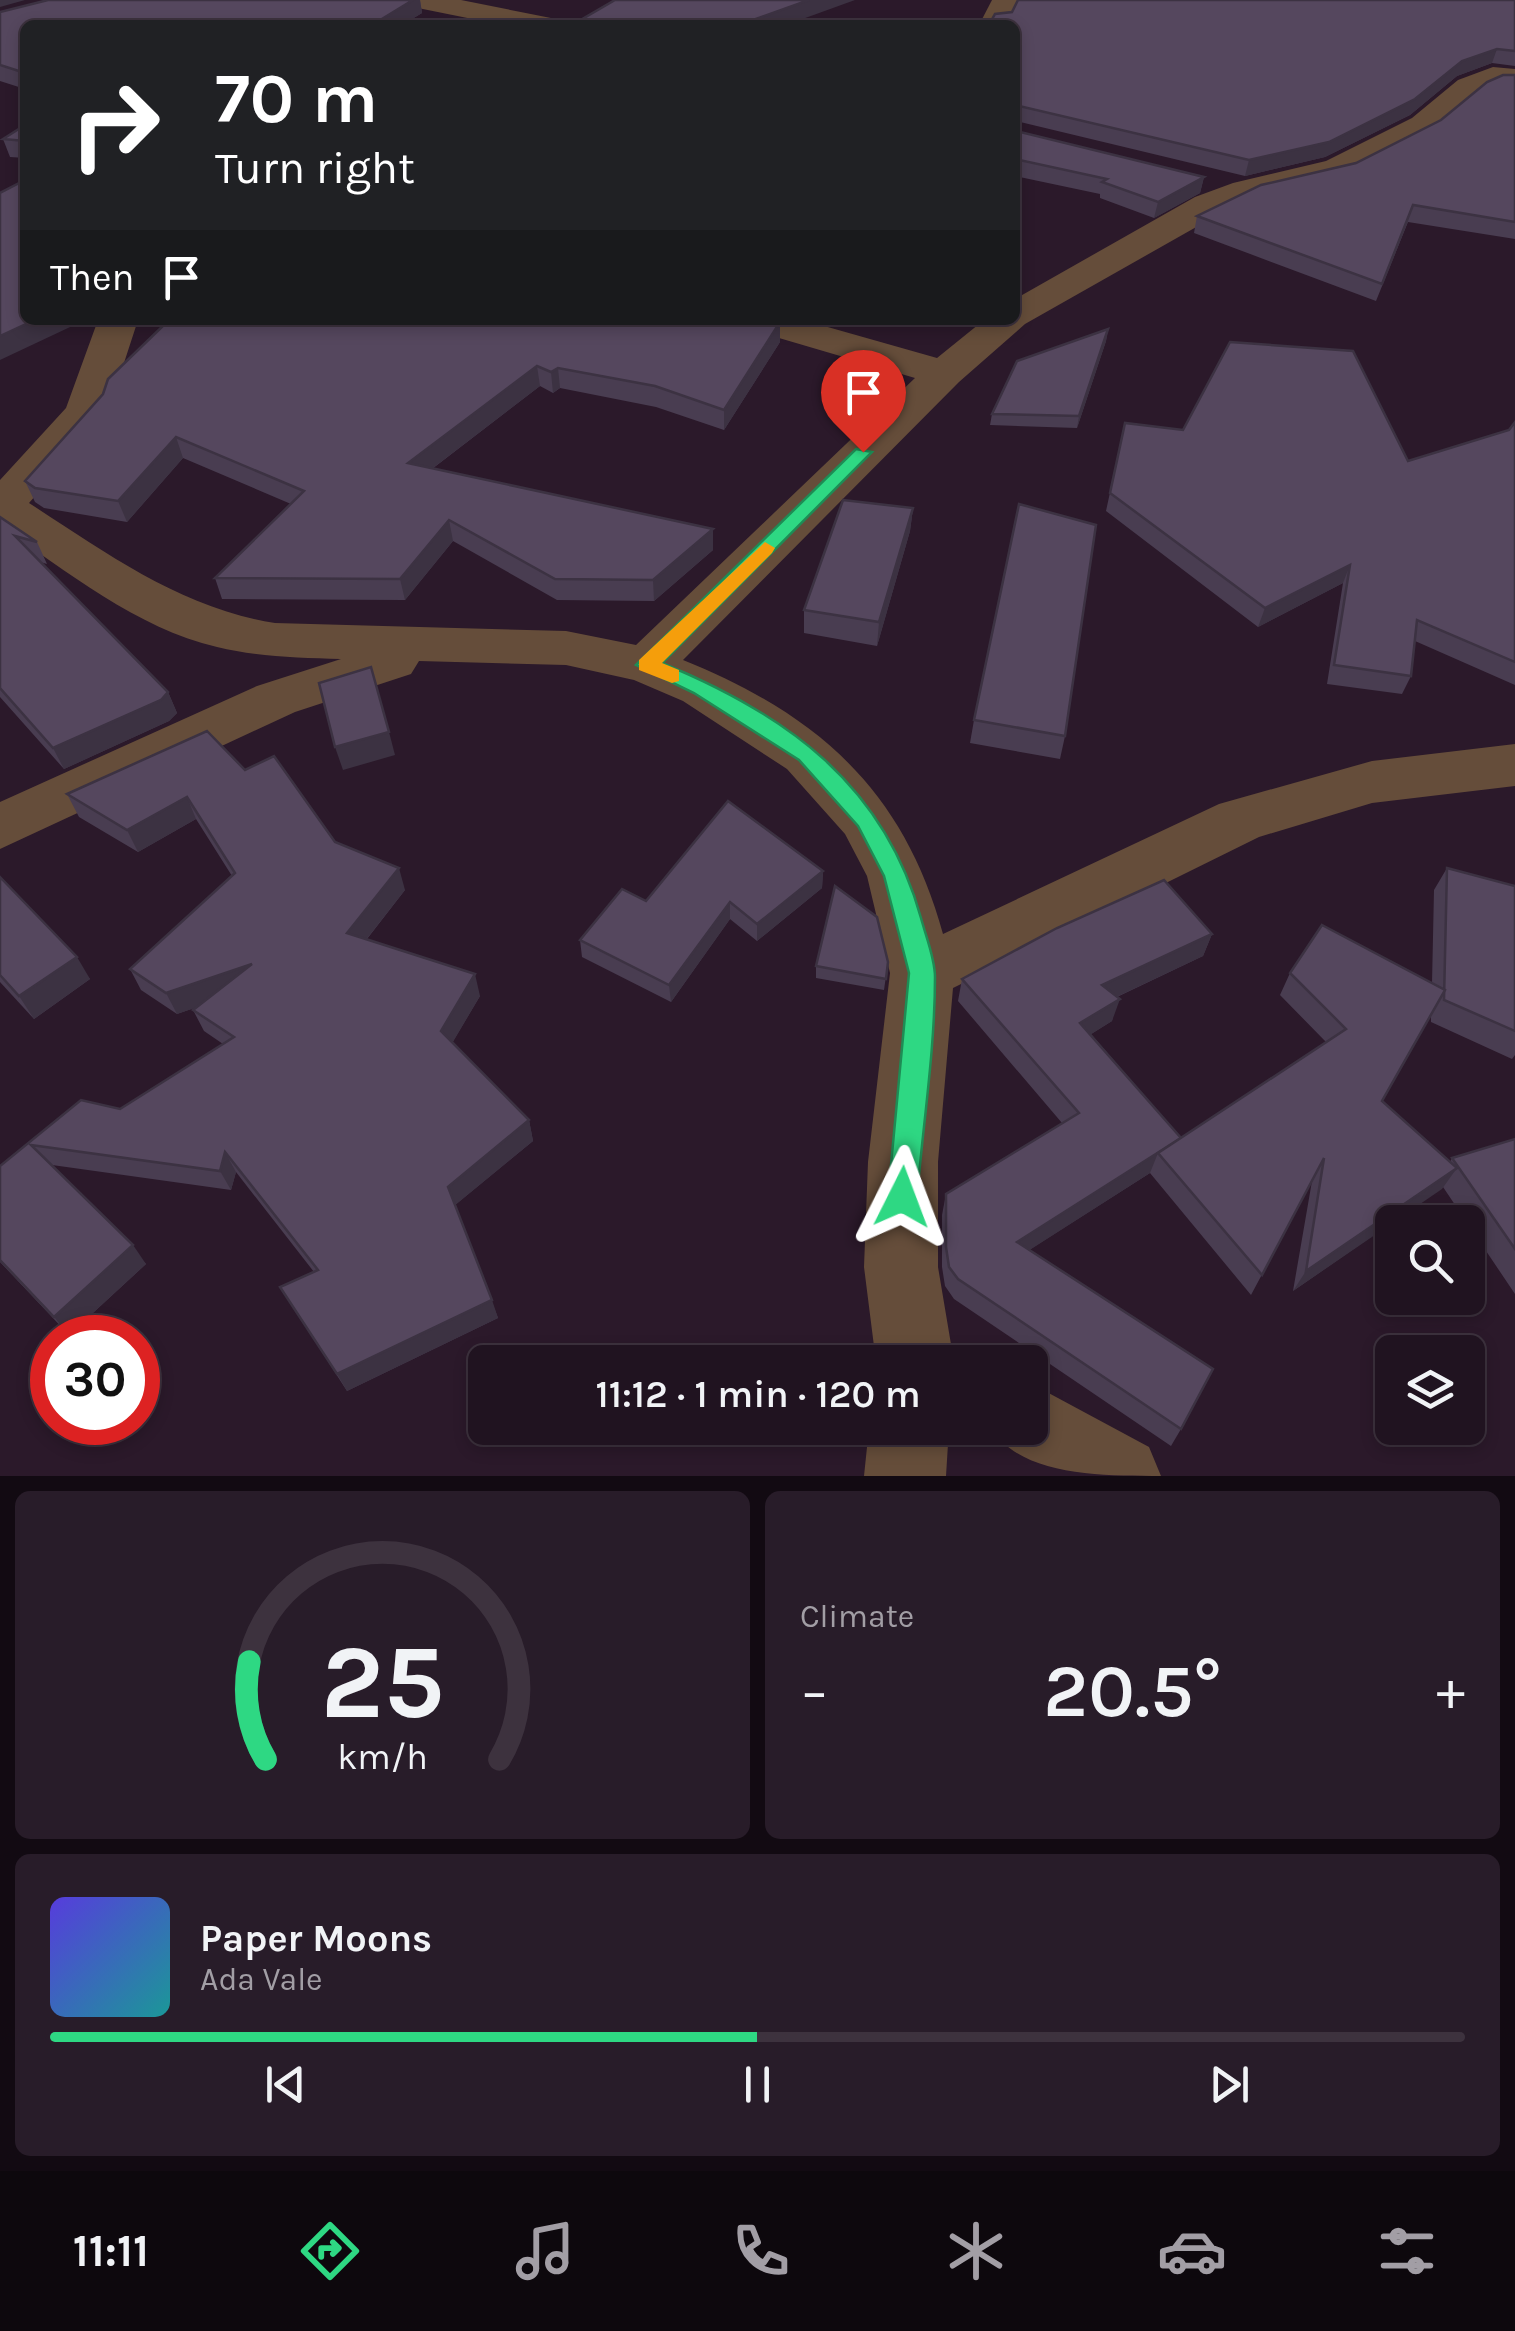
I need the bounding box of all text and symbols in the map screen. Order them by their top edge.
text: 70 m [215,58,378,140]
icon: right [50,60,180,190]
text: Turn right [215,142,415,194]
icon: arrive [154,250,209,305]
text: Then [50,255,134,300]
pin [821,350,906,453]
icon: arrive [836,365,891,420]
position arrow [850,1145,954,1249]
map controls [1375,1205,1485,1445]
button: search [1375,1205,1485,1315]
speed limit sign: 30 [30,1315,160,1445]
button: layers [1375,1335,1485,1445]
text: 11:12 · 1 min · 120 m [595,1372,921,1417]
text: Climate [800,1598,914,1635]
text: 25 [321,1622,444,1743]
text: 20.5° [1043,1647,1222,1735]
text: − [800,1659,829,1723]
text: + [1436,1659,1465,1723]
text: km/h [337,1736,428,1778]
text: Paper Moons [200,1916,432,1961]
text: Ada Vale [200,1961,323,1998]
icon: previous [258,2057,313,2112]
icon: pause [730,2057,785,2112]
icon: next [1202,2057,1257,2112]
icon: directions [295,2216,365,2286]
icon: music [510,2216,580,2286]
icon: phone [726,2216,796,2286]
icon: climate [941,2216,1011,2286]
icon: car [1157,2216,1227,2286]
icon: filters [1372,2216,1442,2286]
text: 11:11 [73,2225,149,2277]

